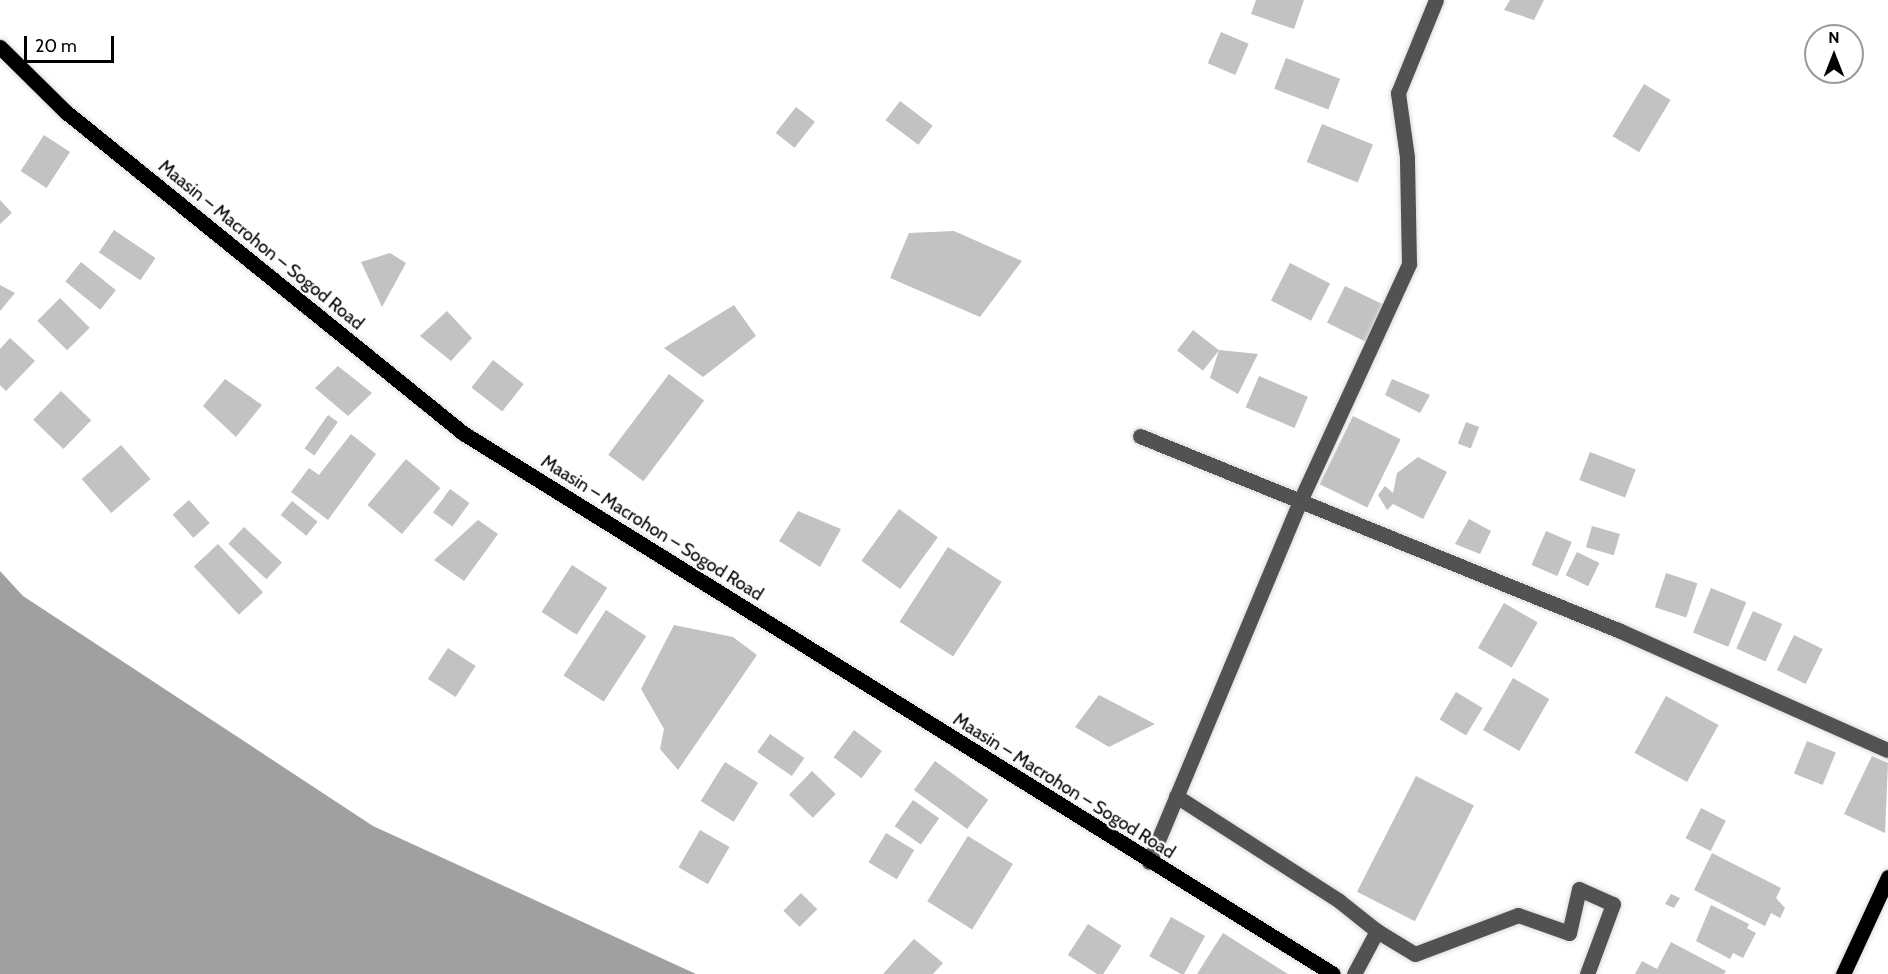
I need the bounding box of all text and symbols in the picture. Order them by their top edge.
scale bar [27,24,117,62]
north arrow [1804,24,1864,84]
text: N [1828,28,1840,47]
text: 20 m [35,35,77,57]
street label: Maasin – Macrohon – Sogod Road [154,156,368,334]
street label: Maasin – Macrohon – Sogod Road [537,451,767,605]
street label: Maasin – Macrohon – Sogod Road [949,709,1179,863]

